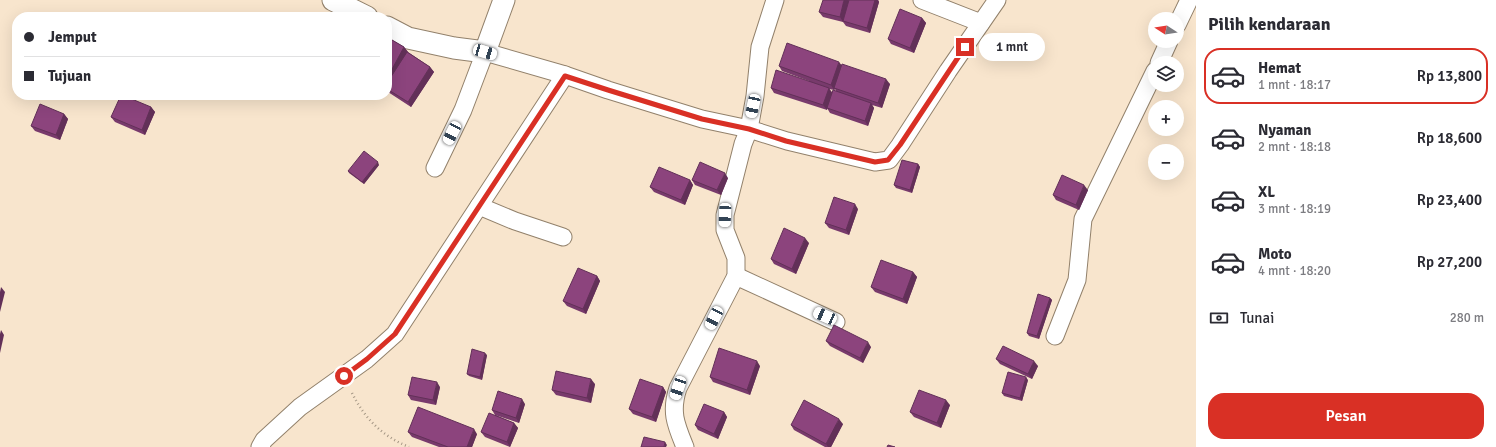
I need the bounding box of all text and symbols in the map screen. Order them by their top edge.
north arrow [1148,12,1184,48]
map controls [1148,12,1184,180]
text: Pilih kendaraan [1208,13,1331,35]
text: Jemput [48,28,97,46]
callout: 1 mnt [979,33,1045,61]
route end [956,38,974,56]
text: 1 mnt [996,39,1028,55]
car [472,43,498,61]
button: layers [1148,56,1184,92]
icon: car [1210,58,1246,94]
text: Hemat [1258,59,1301,77]
text: Tujuan [48,67,91,85]
text: Rp 13,800 [1417,67,1482,85]
text: 1 mnt · 18:17 [1258,77,1331,93]
car [745,93,761,119]
button: + [1148,100,1184,136]
car [441,120,463,146]
icon: car [1210,120,1246,156]
text: Nyaman [1258,121,1311,139]
text: Rp 18,600 [1417,129,1482,147]
text: 2 mnt · 18:18 [1258,139,1331,155]
button: − [1148,144,1184,180]
icon: car [1210,182,1246,218]
text: XL [1258,183,1275,201]
text: Rp 23,400 [1417,191,1482,209]
text: 3 mnt · 18:19 [1258,201,1331,217]
car [719,203,731,227]
icon: car [1210,244,1246,280]
text: Moto [1258,245,1292,263]
text: Rp 27,200 [1417,253,1482,271]
text: 4 mnt · 18:20 [1258,263,1331,279]
car [703,305,725,331]
car [812,306,838,326]
icon: cash [1208,307,1230,329]
text: Tunai [1240,309,1274,327]
text: 280 m [1450,310,1484,326]
route start [335,367,353,385]
car [668,375,688,401]
button: Pesan [1208,393,1484,439]

